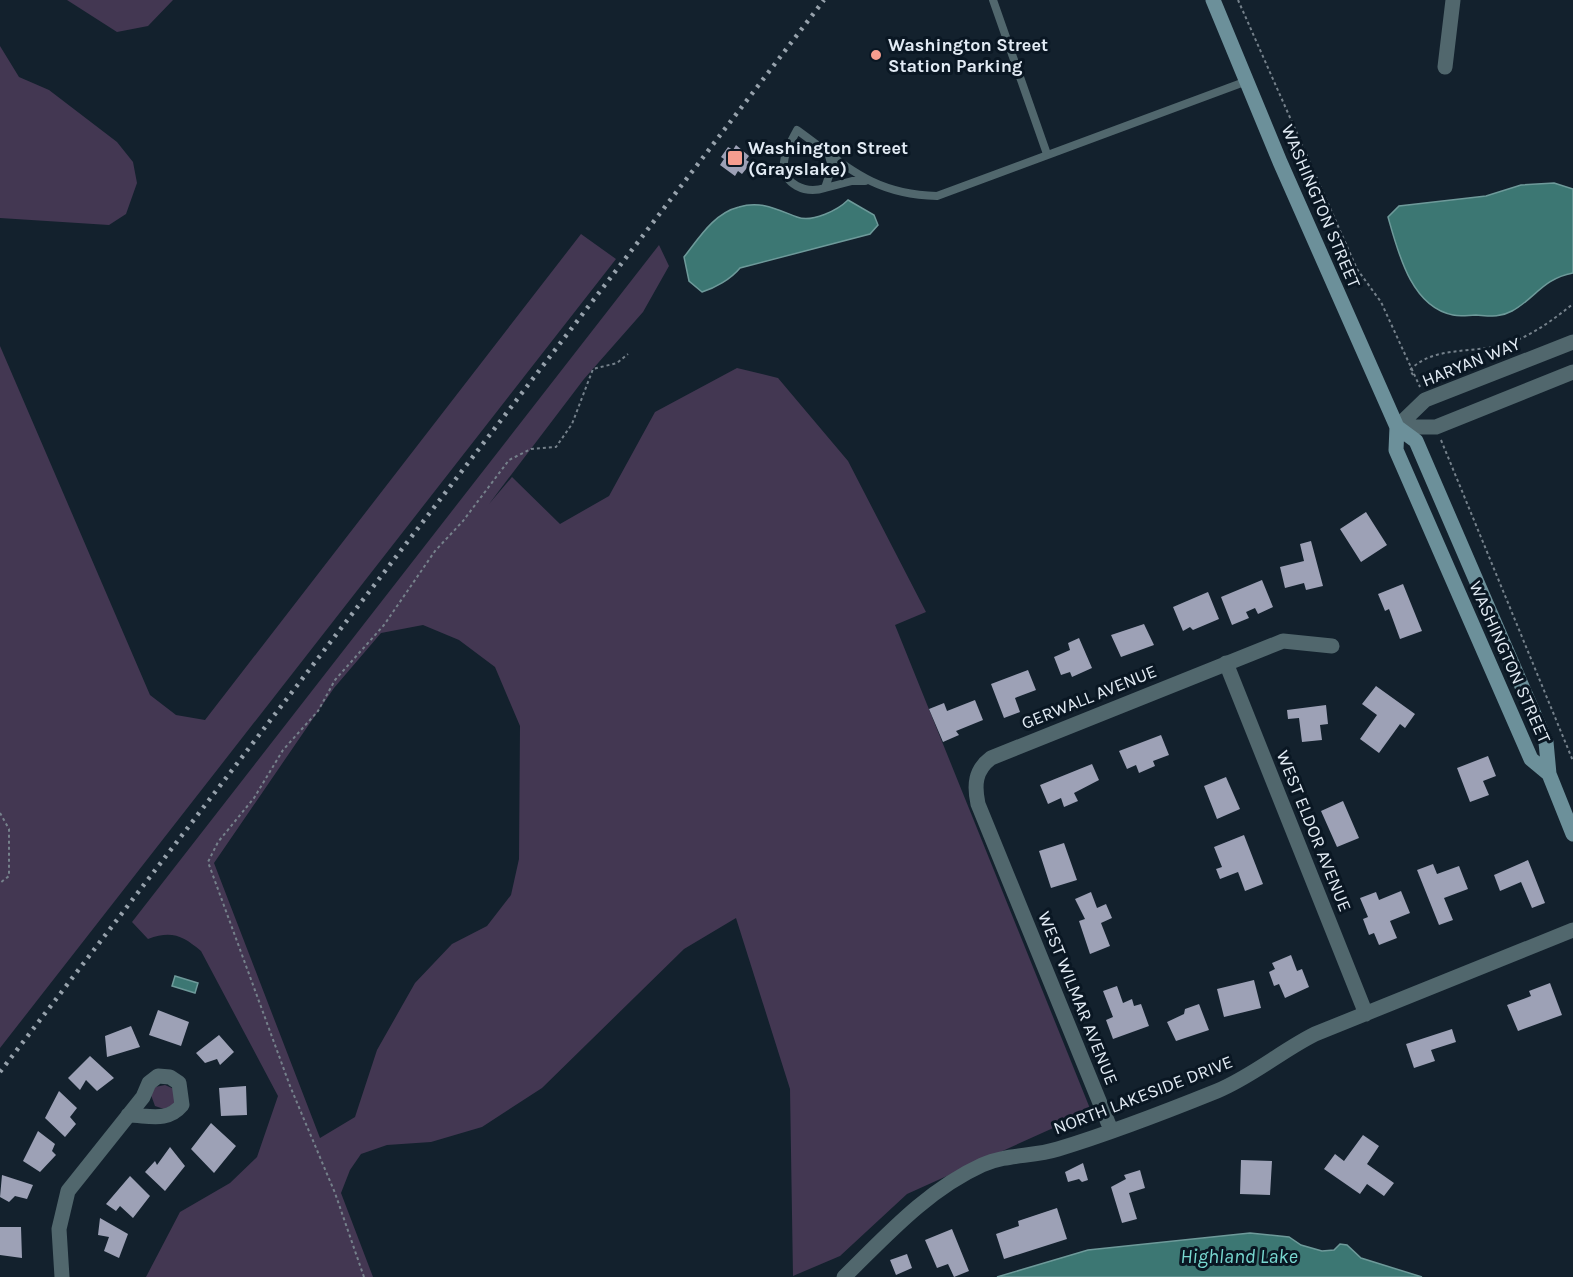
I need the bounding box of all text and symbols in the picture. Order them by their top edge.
place label: Washington Street Station Parking [888,34,1048,77]
marker: Washington Street Station Parking [869,48,883,62]
street label: WASHINGTON STREET [1277,121,1365,291]
place label: Washington Street (Grayslake) [748,137,908,180]
marker: Washington Street (Grayslake) [726,149,744,167]
street label: HARYAN WAY [1419,332,1524,392]
street label: WASHINGTON STREET [1464,578,1556,746]
street label: GERWALL AVENUE [1018,660,1160,734]
street label: WEST ELDOR AVENUE [1272,747,1356,915]
street label: WEST WILMAR AVENUE [1033,908,1123,1088]
street label: NORTH LAKESIDE DRIVE [1050,1051,1236,1139]
water label: Highland Lake [1180,1245,1298,1268]

